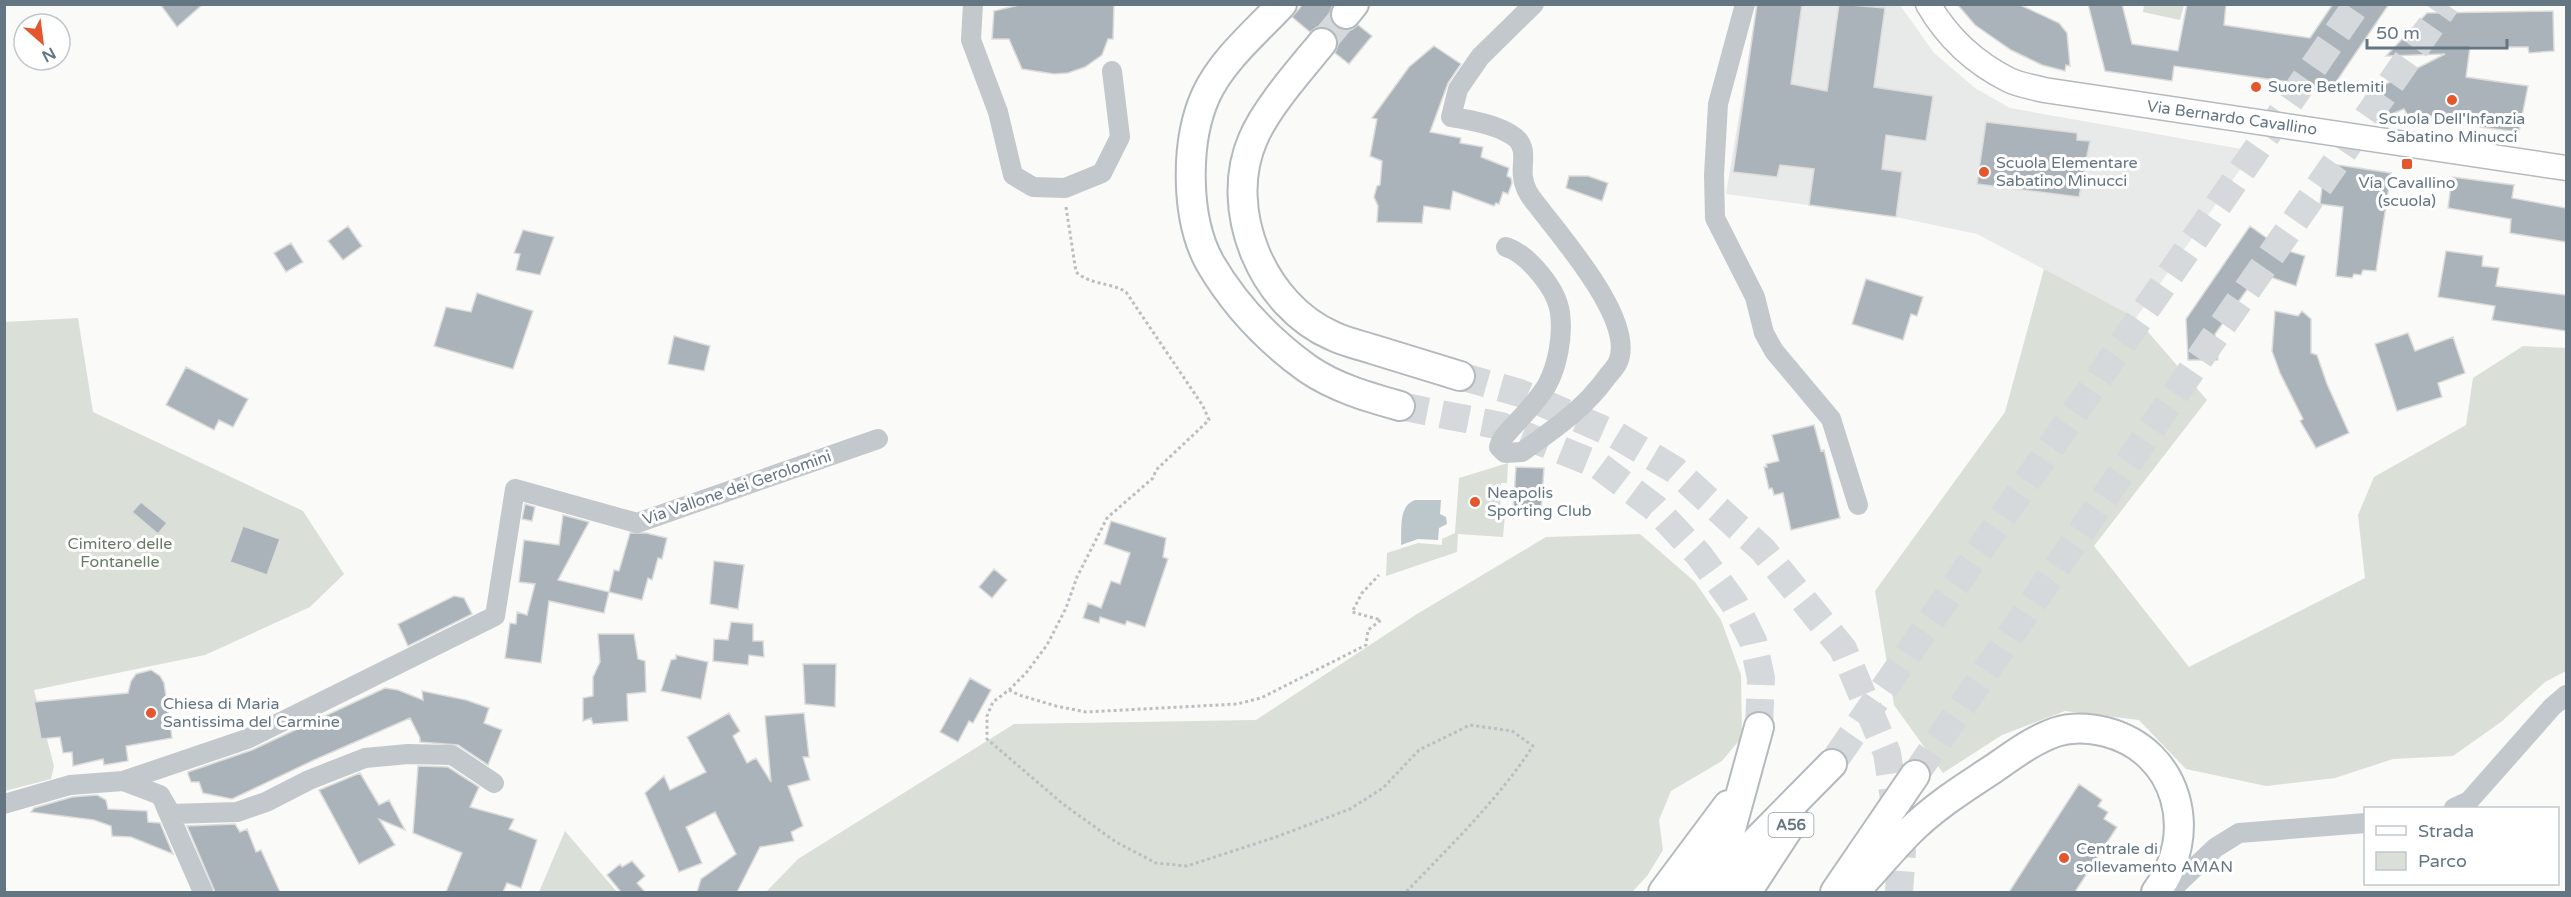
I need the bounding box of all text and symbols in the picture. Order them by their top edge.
north arrow [12,12,72,72]
scale bar [2367,12,2506,50]
text: 50 m [2376,22,2420,44]
text: N [38,43,59,66]
place label: Suore Betlemiti [2268,77,2384,97]
marker: Suore Betlemiti [2249,80,2263,94]
marker: Scuola Dell'Infanzia Sabatino Minucci [2445,93,2459,107]
street label: Via Bernardo Cavallino [2146,96,2318,140]
place label: Scuola Dell'Infanzia Sabatino Minucci [2379,109,2525,147]
place label: Scuola Elementare Sabatino Minucci [1996,153,2138,191]
marker: Via Cavallino (scuola) [2400,157,2414,171]
marker: Scuola Elementare Sabatino Minucci [1977,165,1991,179]
place label: Via Cavallino (scuola) [2359,173,2455,211]
street label: Via Vallone dei Gerolomini [640,446,834,530]
place label: Neapolis Sporting Club [1487,483,1592,521]
marker: Neapolis Sporting Club [1468,495,1482,509]
park label: Cimitero delle Fontanelle [68,534,172,572]
place label: Chiesa di Maria Santissima del Carmine [163,694,340,732]
marker: Chiesa di Maria Santissima del Carmine [144,706,158,720]
legend [2364,807,2559,885]
road number: A56 [1768,813,1814,837]
text: Strada [2418,820,2474,842]
place label: Centrale di sollevamento AMAN [2076,839,2233,877]
text: Parco [2418,850,2467,872]
marker: Centrale di sollevamento AMAN [2057,851,2071,865]

